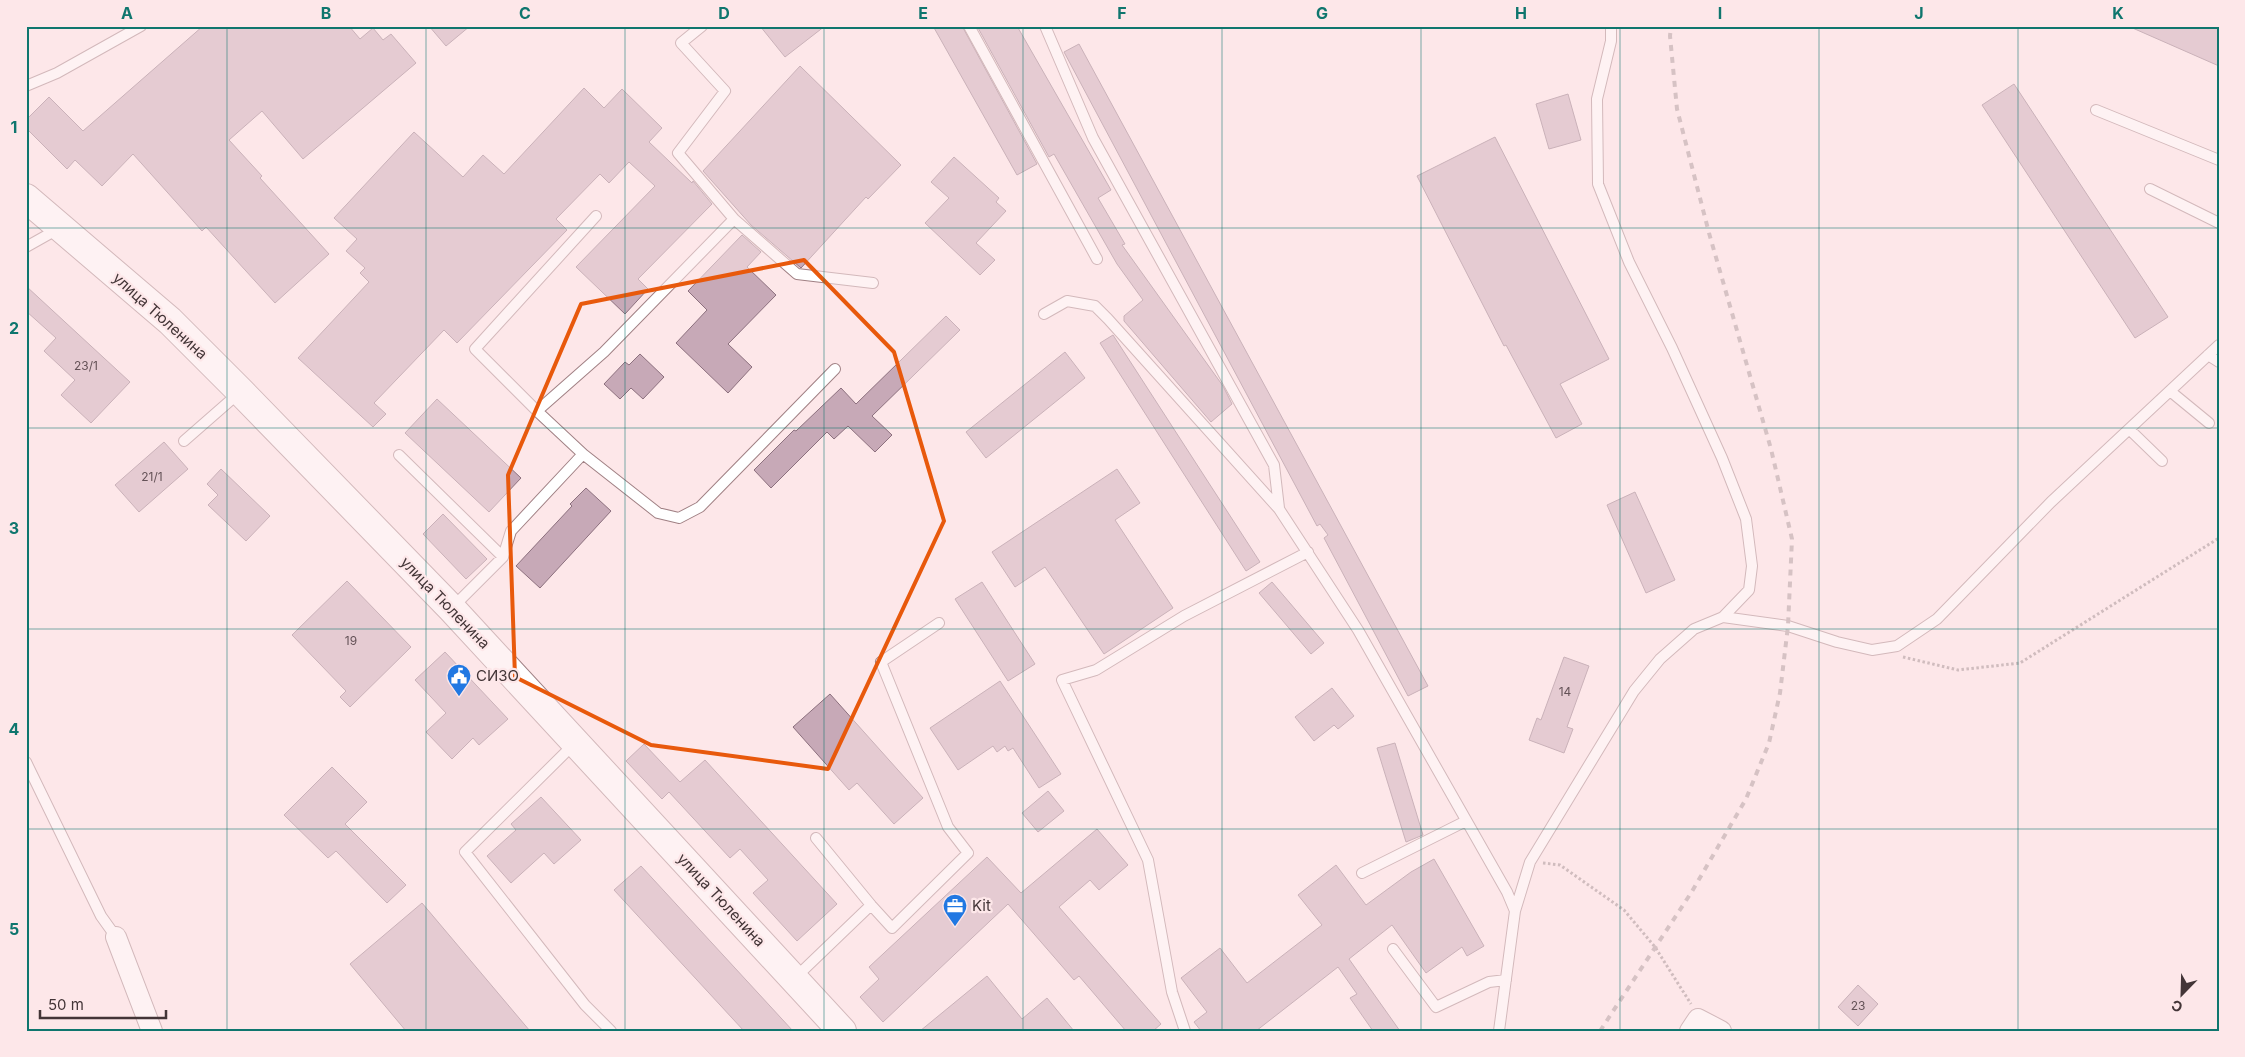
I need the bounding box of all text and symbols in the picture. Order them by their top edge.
text: A [121,3,133,23]
text: B [321,3,331,23]
text: C [519,3,531,23]
text: D [718,3,730,23]
text: E [918,3,928,23]
text: F [1117,3,1127,23]
text: G [1316,3,1328,23]
text: H [1515,3,1527,23]
text: I [1718,3,1722,23]
text: J [1914,3,1924,23]
text: K [2112,3,2124,23]
text: 1 [11,117,17,137]
street label: улица Тюленина [109,268,212,363]
text: 2 [9,318,19,338]
house number: 23/1 [74,358,98,373]
house number: 21/1 [141,469,163,484]
text: 3 [9,518,19,538]
street label: улица Тюленина [397,553,494,653]
house number: 19 [345,633,357,648]
public building icon: СИЗО [446,663,472,697]
place label: СИЗО [476,666,519,685]
house number: 14 [1559,684,1572,699]
text: 4 [9,719,20,739]
street label: улица Тюленина [673,849,769,950]
office icon: Kit [942,893,968,927]
place label: Kit [972,896,991,915]
text: 5 [9,919,19,939]
north arrow [2158,970,2208,1020]
scale bar [40,987,166,1019]
text: 50 m [48,995,84,1014]
text: С [2169,997,2185,1016]
house number: 23 [1851,998,1865,1013]

